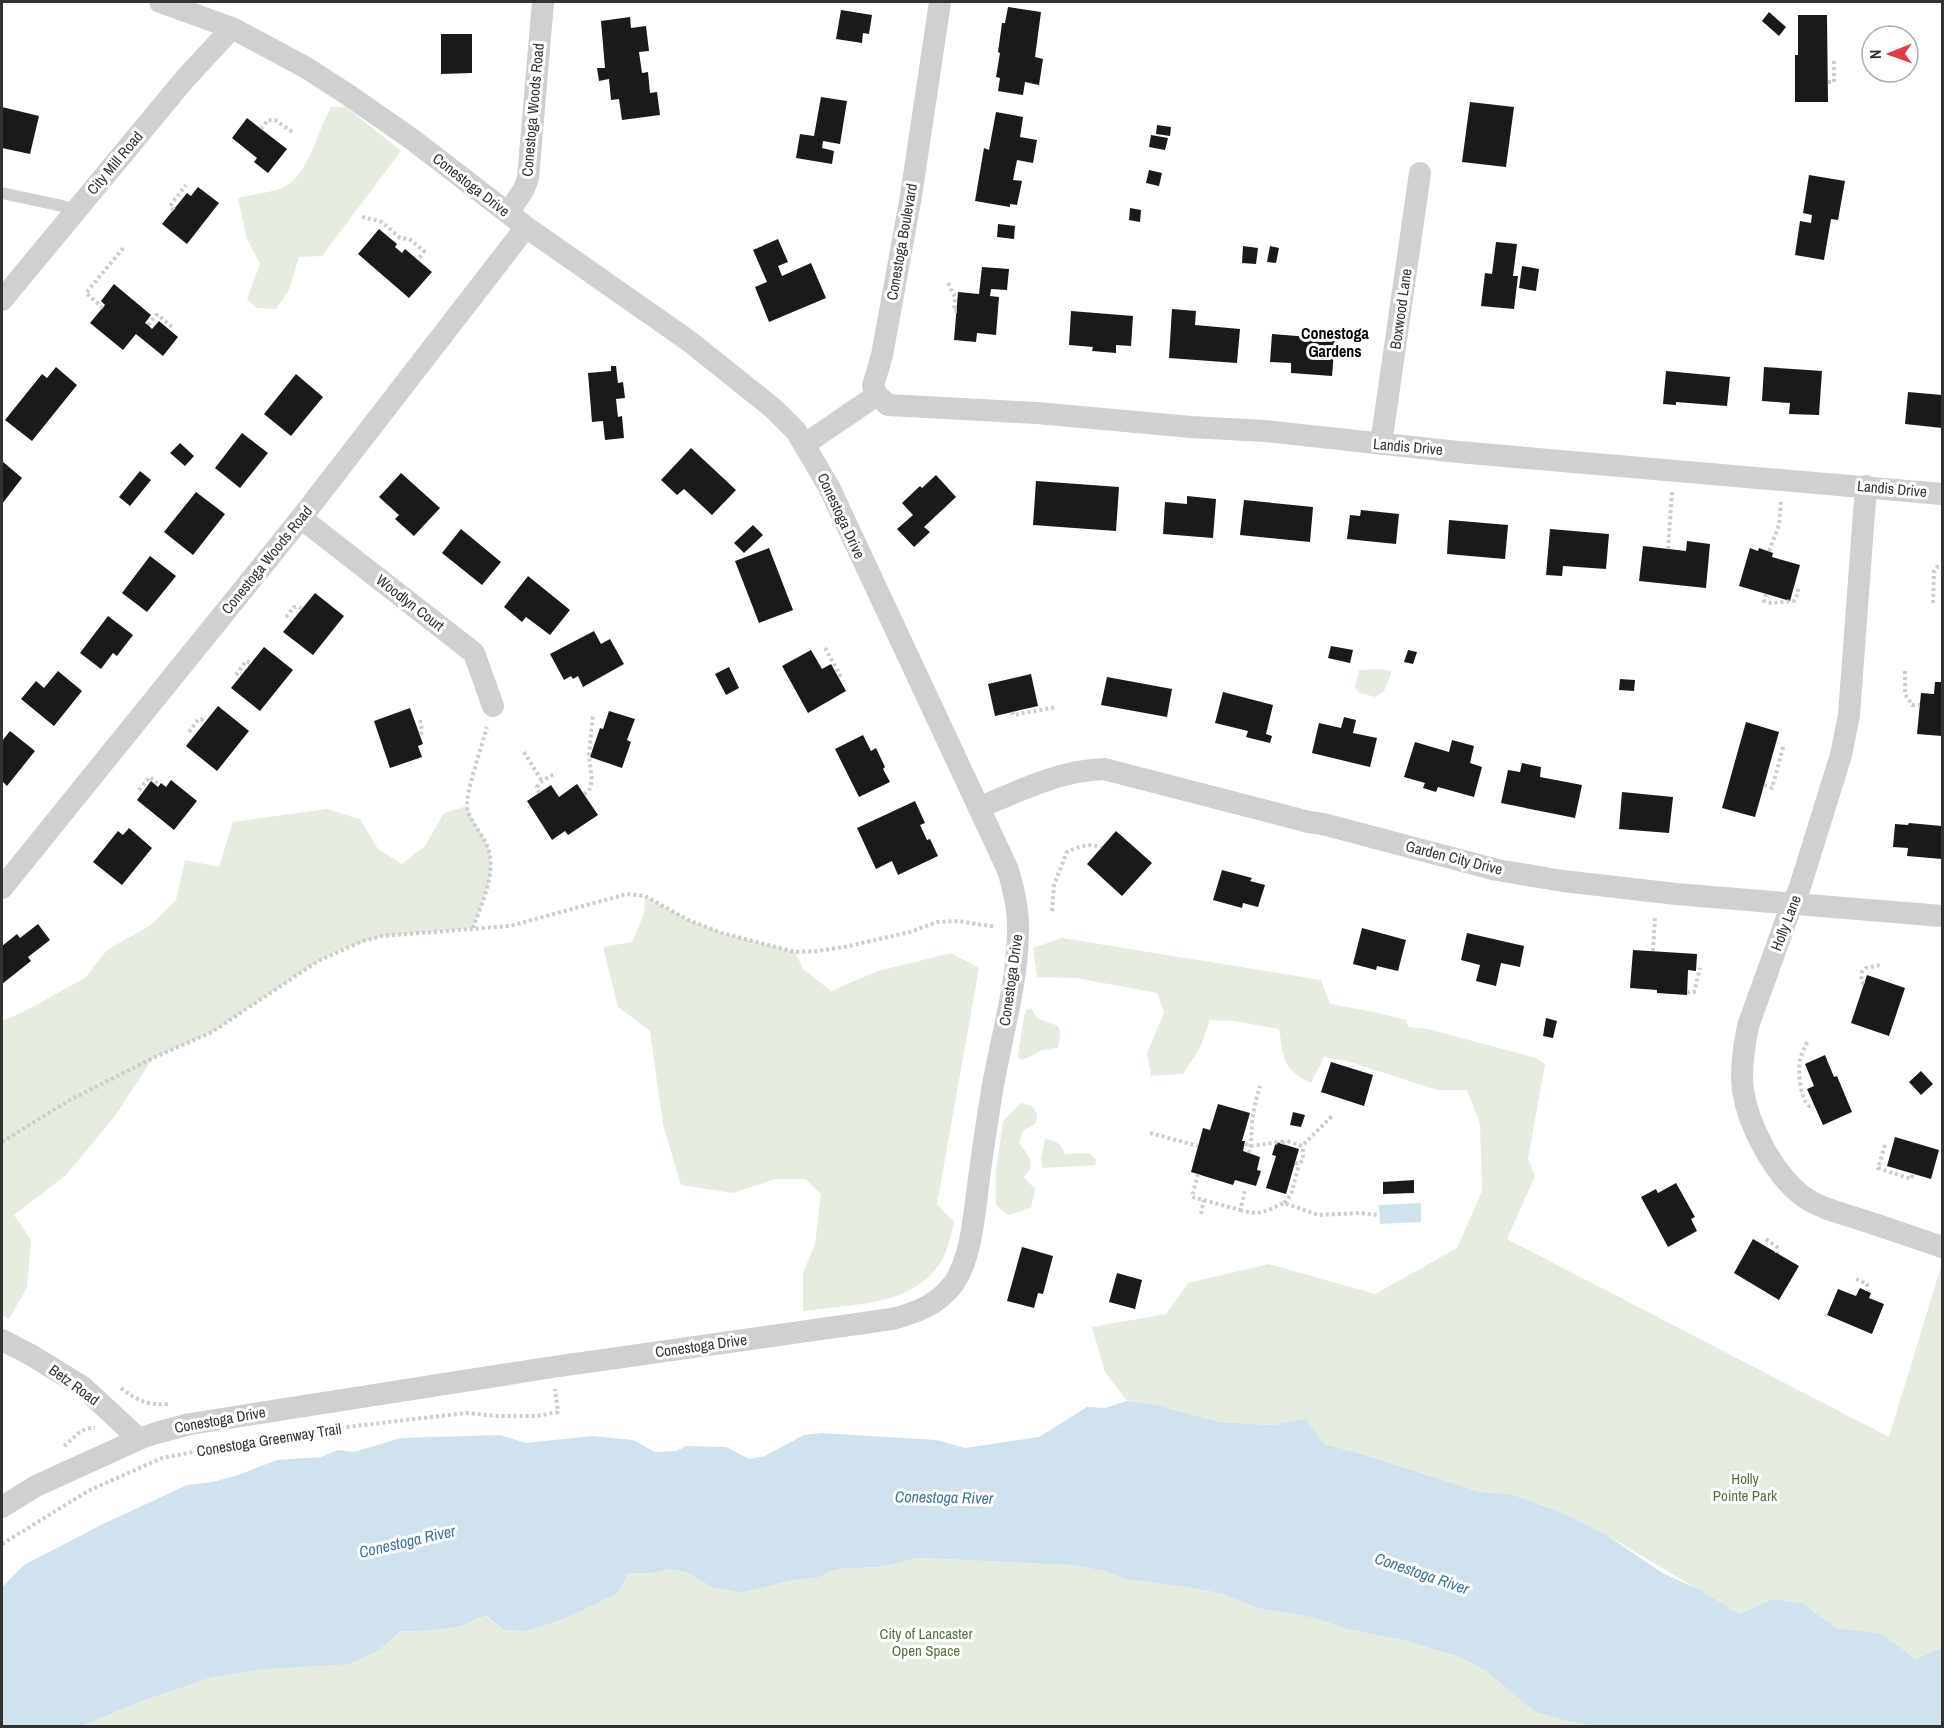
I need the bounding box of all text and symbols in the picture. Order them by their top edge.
north arrow [1860,24,1920,84]
street label: Conestoga Woods Road [516,42,549,178]
text: N [1864,49,1886,59]
street label: City Mill Road [82,126,147,199]
street label: Conestoga Drive [428,148,514,221]
street label: Conestoga Boulevard [881,182,922,302]
street label: Boxwood Lane [1384,267,1417,351]
district label: Conestoga Gardens [1301,322,1370,362]
street label: Landis Drive [1372,433,1444,460]
street label: Conestoga Drive [812,470,871,562]
street label: Landis Drive [1856,475,1928,502]
street label: Conestoga Woods Road [216,501,317,618]
street label: Woodlyn Court [372,569,449,636]
street label: Garden City Drive [1403,835,1505,880]
street label: Holly Lane [1765,892,1806,954]
street label: Conestoga Drive [994,933,1027,1027]
street label: Conestoga Drive [654,1329,748,1362]
street label: Betz Road [45,1359,104,1410]
street label: Conestoga Drive [173,1401,267,1438]
street label: Conestoga Greenway Trail [195,1418,343,1461]
park label: Holly Pointe Park [1713,1468,1778,1506]
water label: Conestoga River [895,1485,994,1509]
water label: Conestoga River [357,1519,458,1563]
water label: Conestoga River [1372,1547,1473,1600]
park label: City of Lancaster Open Space [880,1623,973,1661]

